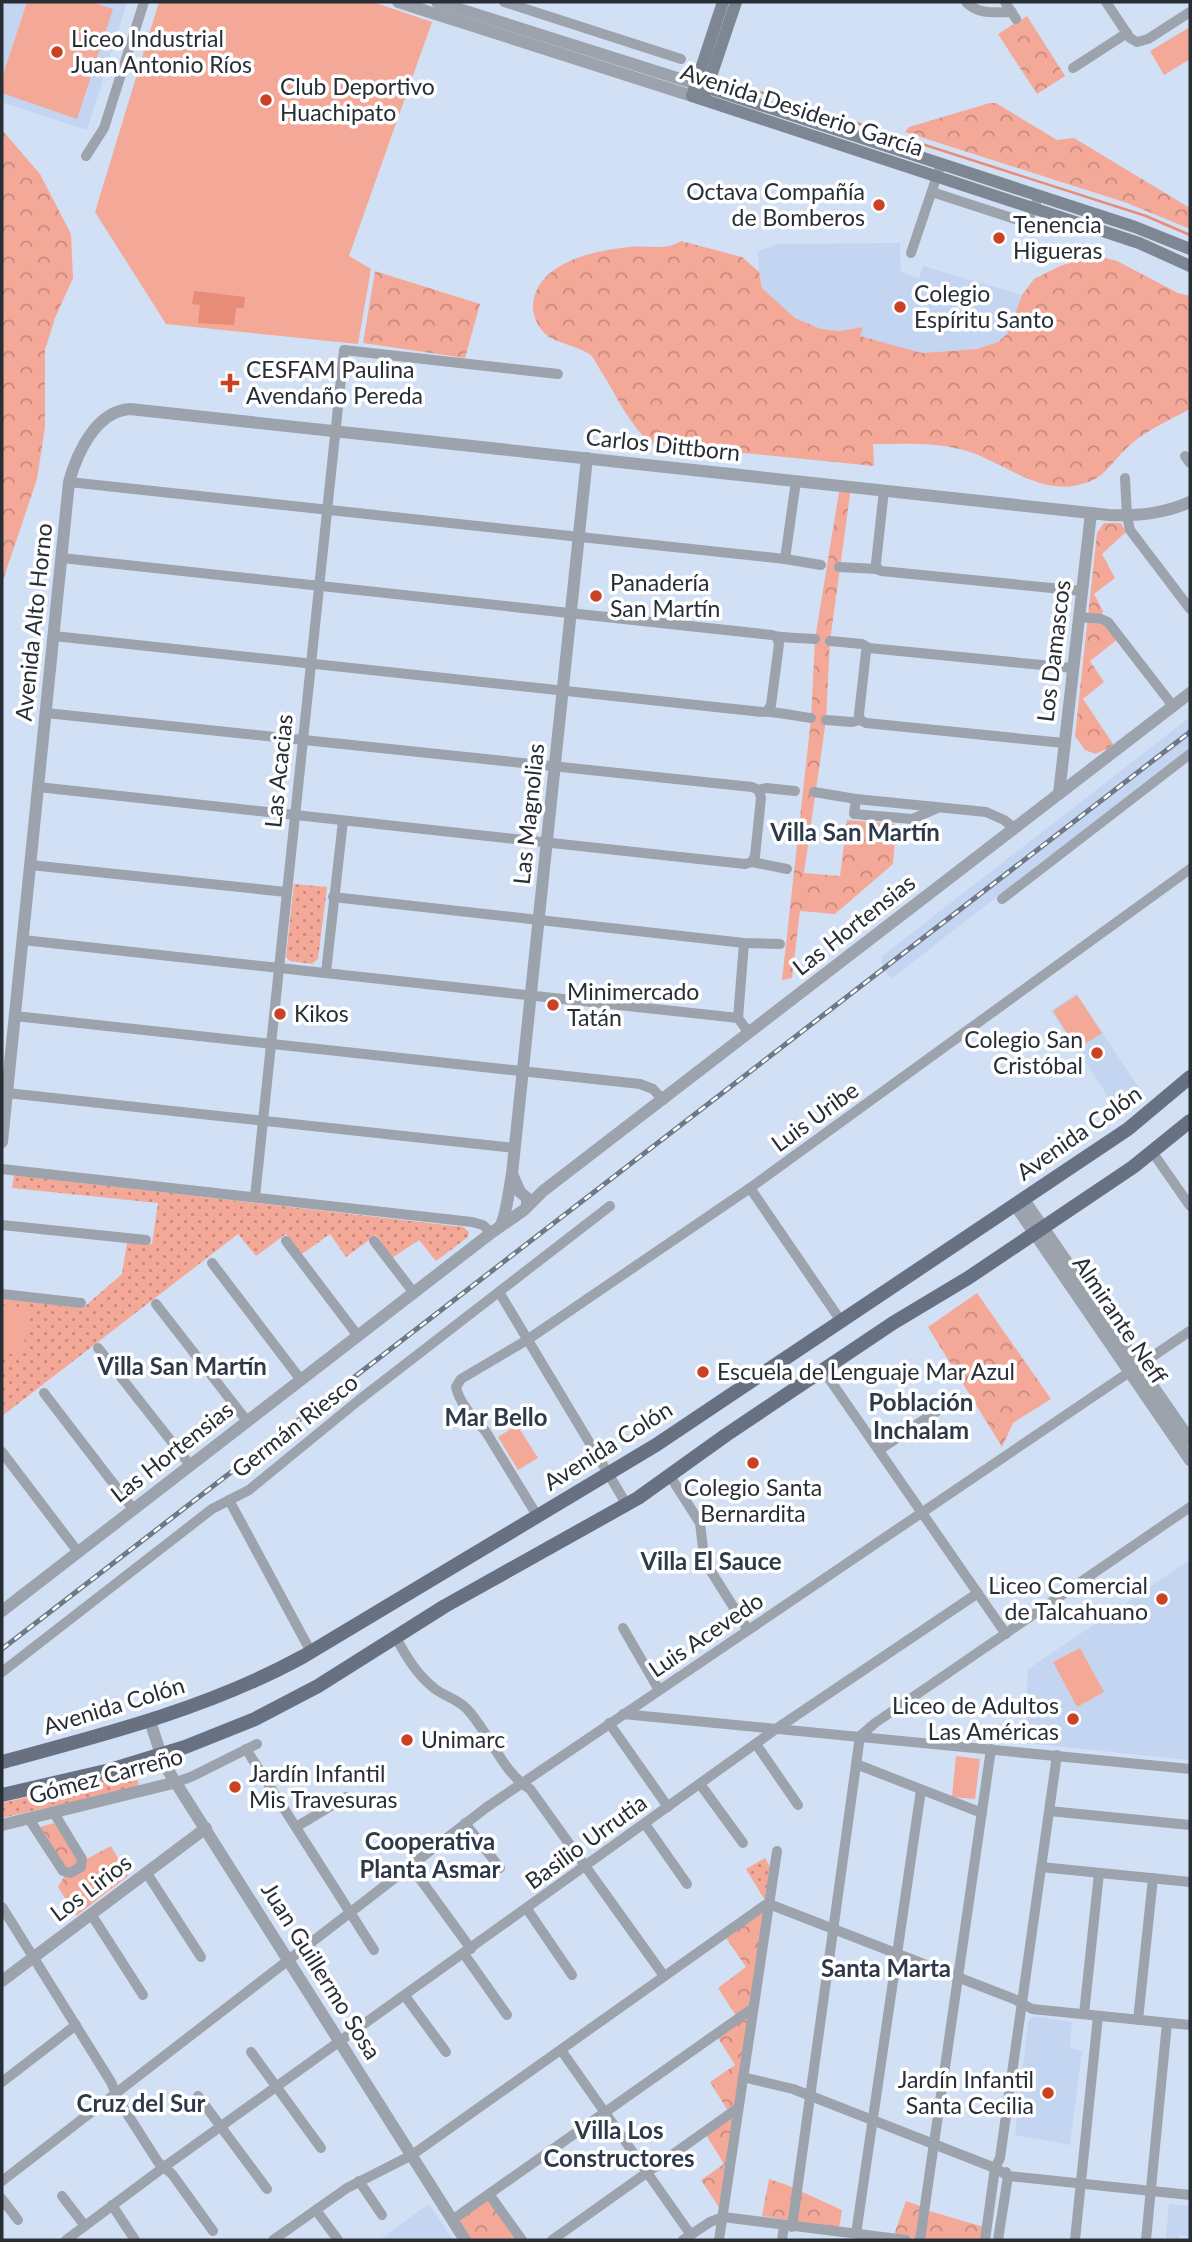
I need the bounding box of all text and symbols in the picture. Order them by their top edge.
place label: Liceo Industrial Juan Antonio Ríos [71,24,252,78]
marker: Liceo Industrial Juan Antonio Ríos [49,44,65,60]
street label: Avenida Desiderio García [677,57,927,162]
place label: Club Deportivo Huachipato [280,72,435,126]
marker: Club Deportivo Huachipato [258,92,274,108]
place label: Octava Compañía de Bomberos [686,177,865,231]
marker: Octava Compañía de Bomberos [871,197,887,213]
place label: Tenencia Higueras [1013,210,1102,264]
marker: Tenencia Higueras [991,230,1007,246]
place label: Colegio Espíritu Santo [914,279,1054,333]
marker: Colegio Espíritu Santo [892,299,908,315]
place label: CESFAM Paulina Avendaño Pereda [246,355,423,409]
marker: CESFAM Paulina Avendaño Pereda [220,373,240,393]
street label: Carlos Dittborn [585,422,742,466]
street label: Avenida Alto Horno [9,522,57,722]
place label: Panadería San Martín [610,568,720,622]
street label: Los Damascos [1030,578,1076,723]
marker: Panadería San Martín [588,588,604,604]
street label: Las Acacias [258,713,298,829]
street label: Las Magnolias [507,742,549,886]
district label: Villa San Martín [769,817,940,846]
street label: Las Hortensias [787,868,920,981]
place label: Minimercado Tatán [567,977,699,1031]
marker: Minimercado Tatán [545,997,561,1013]
place label: Kikos [294,999,349,1027]
marker: Kikos [272,1006,288,1022]
place label: Colegio San Cristóbal [964,1025,1083,1079]
marker: Colegio San Cristóbal [1089,1045,1105,1061]
street label: Luis Uribe [765,1075,863,1157]
street label: Avenida Colón [1010,1079,1146,1186]
street label: Almirante Neff [1068,1250,1174,1389]
district label: Villa San Martín [96,1351,267,1380]
place label: Escuela de Lenguaje Mar Azul [717,1357,1015,1385]
marker: Escuela de Lenguaje Mar Azul [695,1364,711,1380]
street label: Germán Riesco [226,1367,363,1483]
district label: Población Inchalam [869,1387,973,1444]
street label: Avenida Colón [538,1394,677,1496]
street label: Las Hortensias [105,1395,238,1508]
district label: Mar Bello [445,1402,548,1431]
marker: Colegio Santa Bernardita [745,1455,761,1471]
place label: Colegio Santa Bernardita [684,1473,822,1527]
district label: Villa El Sauce [639,1546,782,1575]
place label: Liceo Comercial de Talcahuano [988,1571,1148,1625]
street label: Luis Acevedo [643,1586,768,1683]
marker: Liceo Comercial de Talcahuano [1154,1591,1170,1607]
street label: Avenida Colón [40,1670,188,1740]
place label: Liceo de Adultos Las Américas [892,1691,1059,1745]
marker: Liceo de Adultos Las Américas [1065,1711,1081,1727]
place label: Unimarc [421,1725,505,1753]
marker: Unimarc [399,1732,415,1748]
street label: Gómez Carreño [26,1741,186,1809]
place label: Jardín Infantil Mis Travesuras [249,1759,397,1813]
marker: Jardín Infantil Mis Travesuras [227,1779,243,1795]
street label: Basilio Urrutia [519,1788,652,1895]
district label: Cooperativa Planta Asmar [360,1826,501,1883]
street label: Los Lirios [44,1848,136,1927]
street label: Juan Guillermo Sosa [256,1877,388,2064]
district label: Santa Marta [821,1953,951,1982]
place label: Jardín Infantil Santa Cecilia [898,2065,1034,2119]
marker: Jardín Infantil Santa Cecilia [1040,2085,1056,2101]
district label: Cruz del Sur [77,2088,205,2117]
district label: Villa Los Constructores [543,2115,695,2172]

